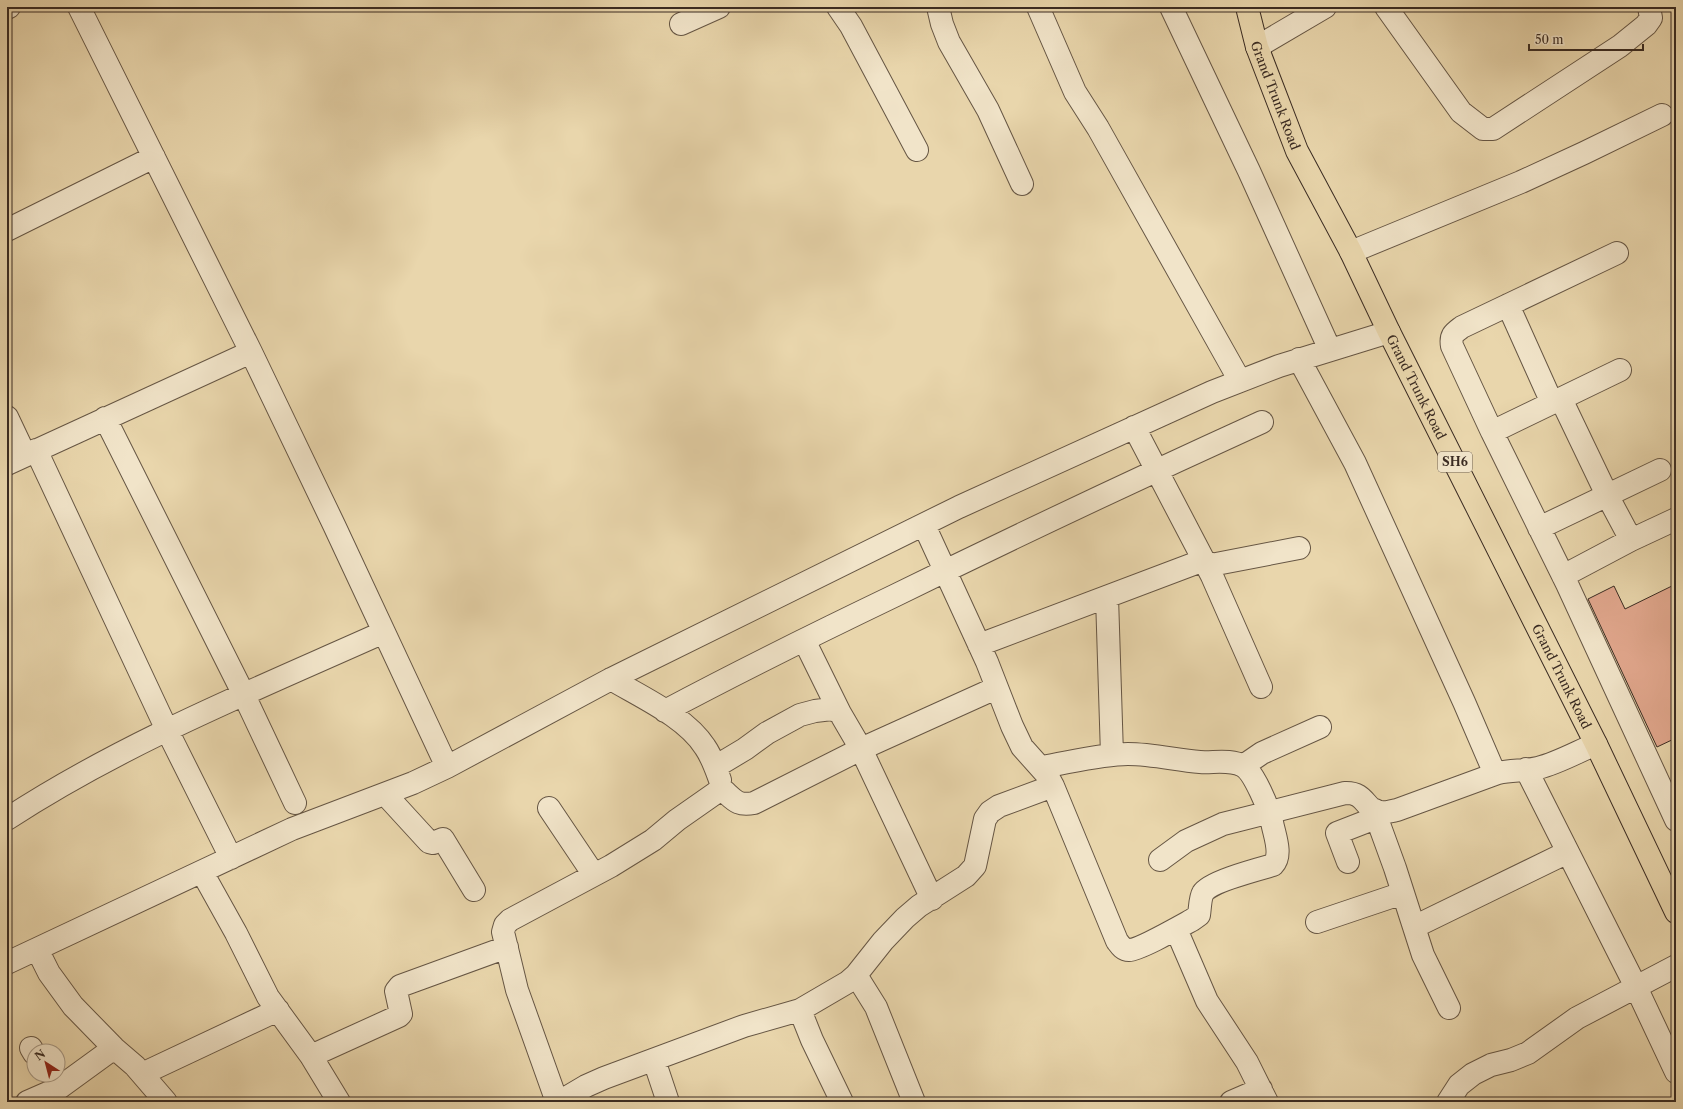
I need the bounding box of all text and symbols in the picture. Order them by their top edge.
scale bar [1529,26,1643,52]
text: 50 m [1535,32,1564,47]
street label: Grand Trunk Road [1248,39,1304,152]
street label: Grand Trunk Road [1383,332,1450,442]
road number: SH6 [1438,452,1472,472]
street label: Grand Trunk Road [1529,621,1595,731]
north arrow [26,1043,66,1083]
text: N [32,1046,48,1063]

